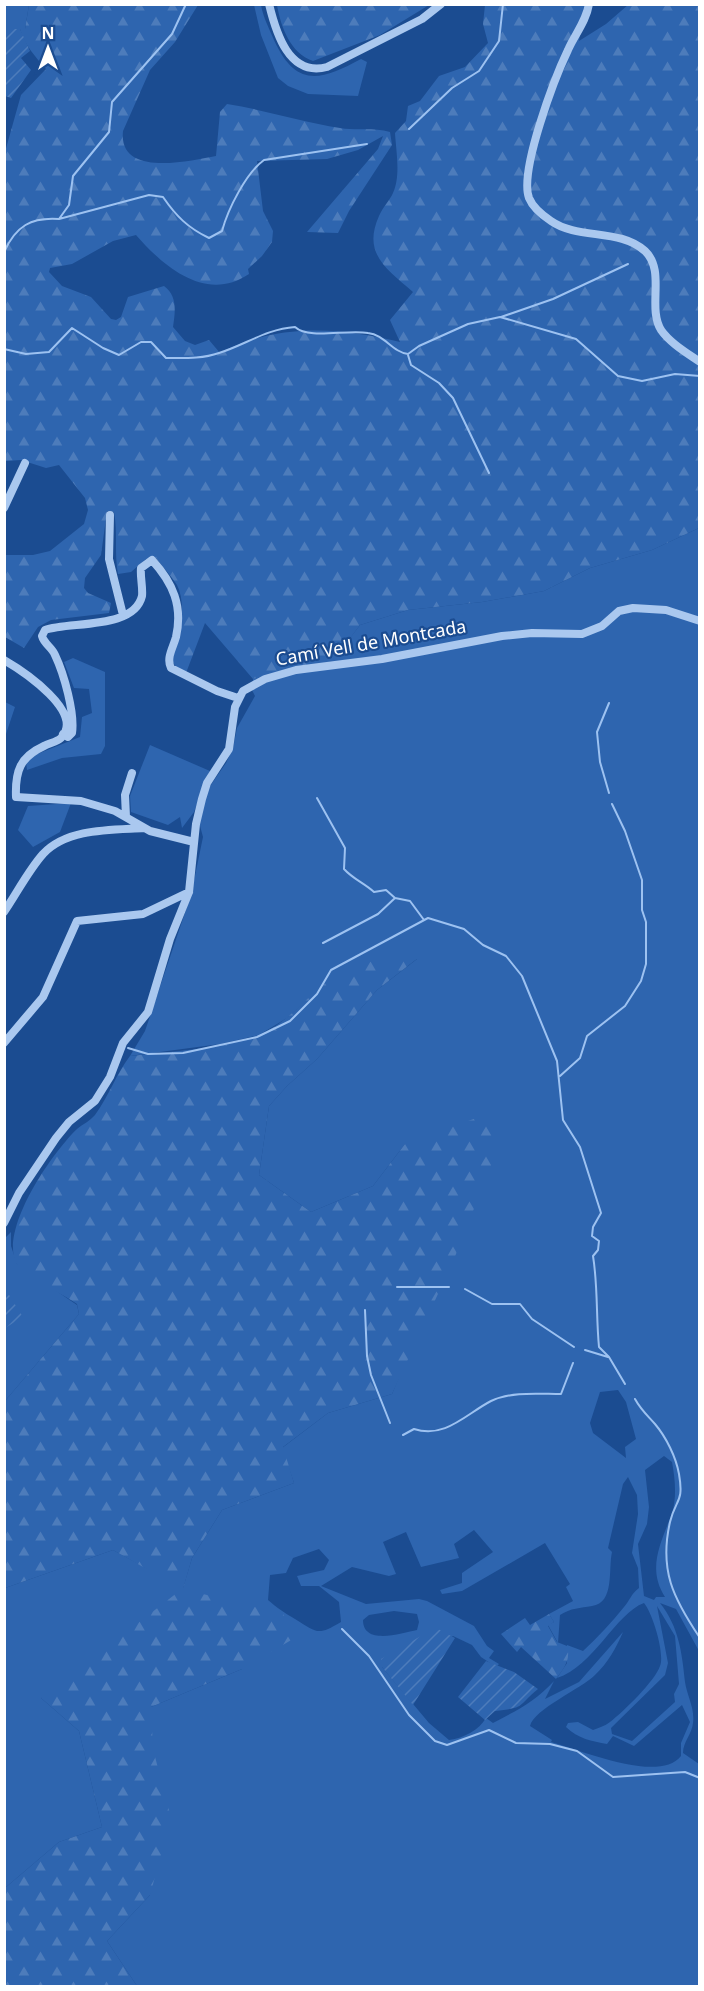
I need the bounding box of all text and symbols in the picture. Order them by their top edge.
north arrow [18,18,78,78]
text: N [41,22,55,44]
street label: Camí Vell de Montcada [274,613,468,671]

